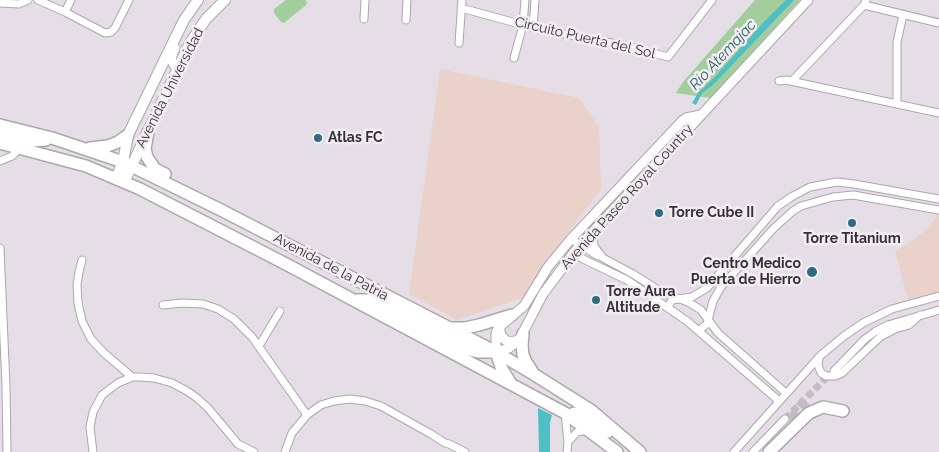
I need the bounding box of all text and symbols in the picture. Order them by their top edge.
street label: Circuito Puerta del Sol [513,14,657,62]
water label: Río Atemajac [686,16,760,94]
street label: Avenida Universidad [132,25,208,151]
street label: Avenida Paseo Royal Country [557,121,697,273]
place label: Atlas FC [328,130,383,146]
marker: Atlas FC [312,132,324,144]
place label: Torre Cube II [669,205,754,221]
marker: Torre Cube II [653,207,665,219]
marker: Torre Titanium [846,217,858,229]
street label: Avenida de la Patria [271,230,391,304]
place label: Torre Titanium [803,231,901,247]
place label: Centro Medico Puerta de Hierro [691,256,801,288]
marker: Centro Medico Puerta de Hierro [805,265,819,279]
place label: Torre Aura Altitude [606,284,676,316]
marker: Torre Aura Altitude [590,294,602,306]

